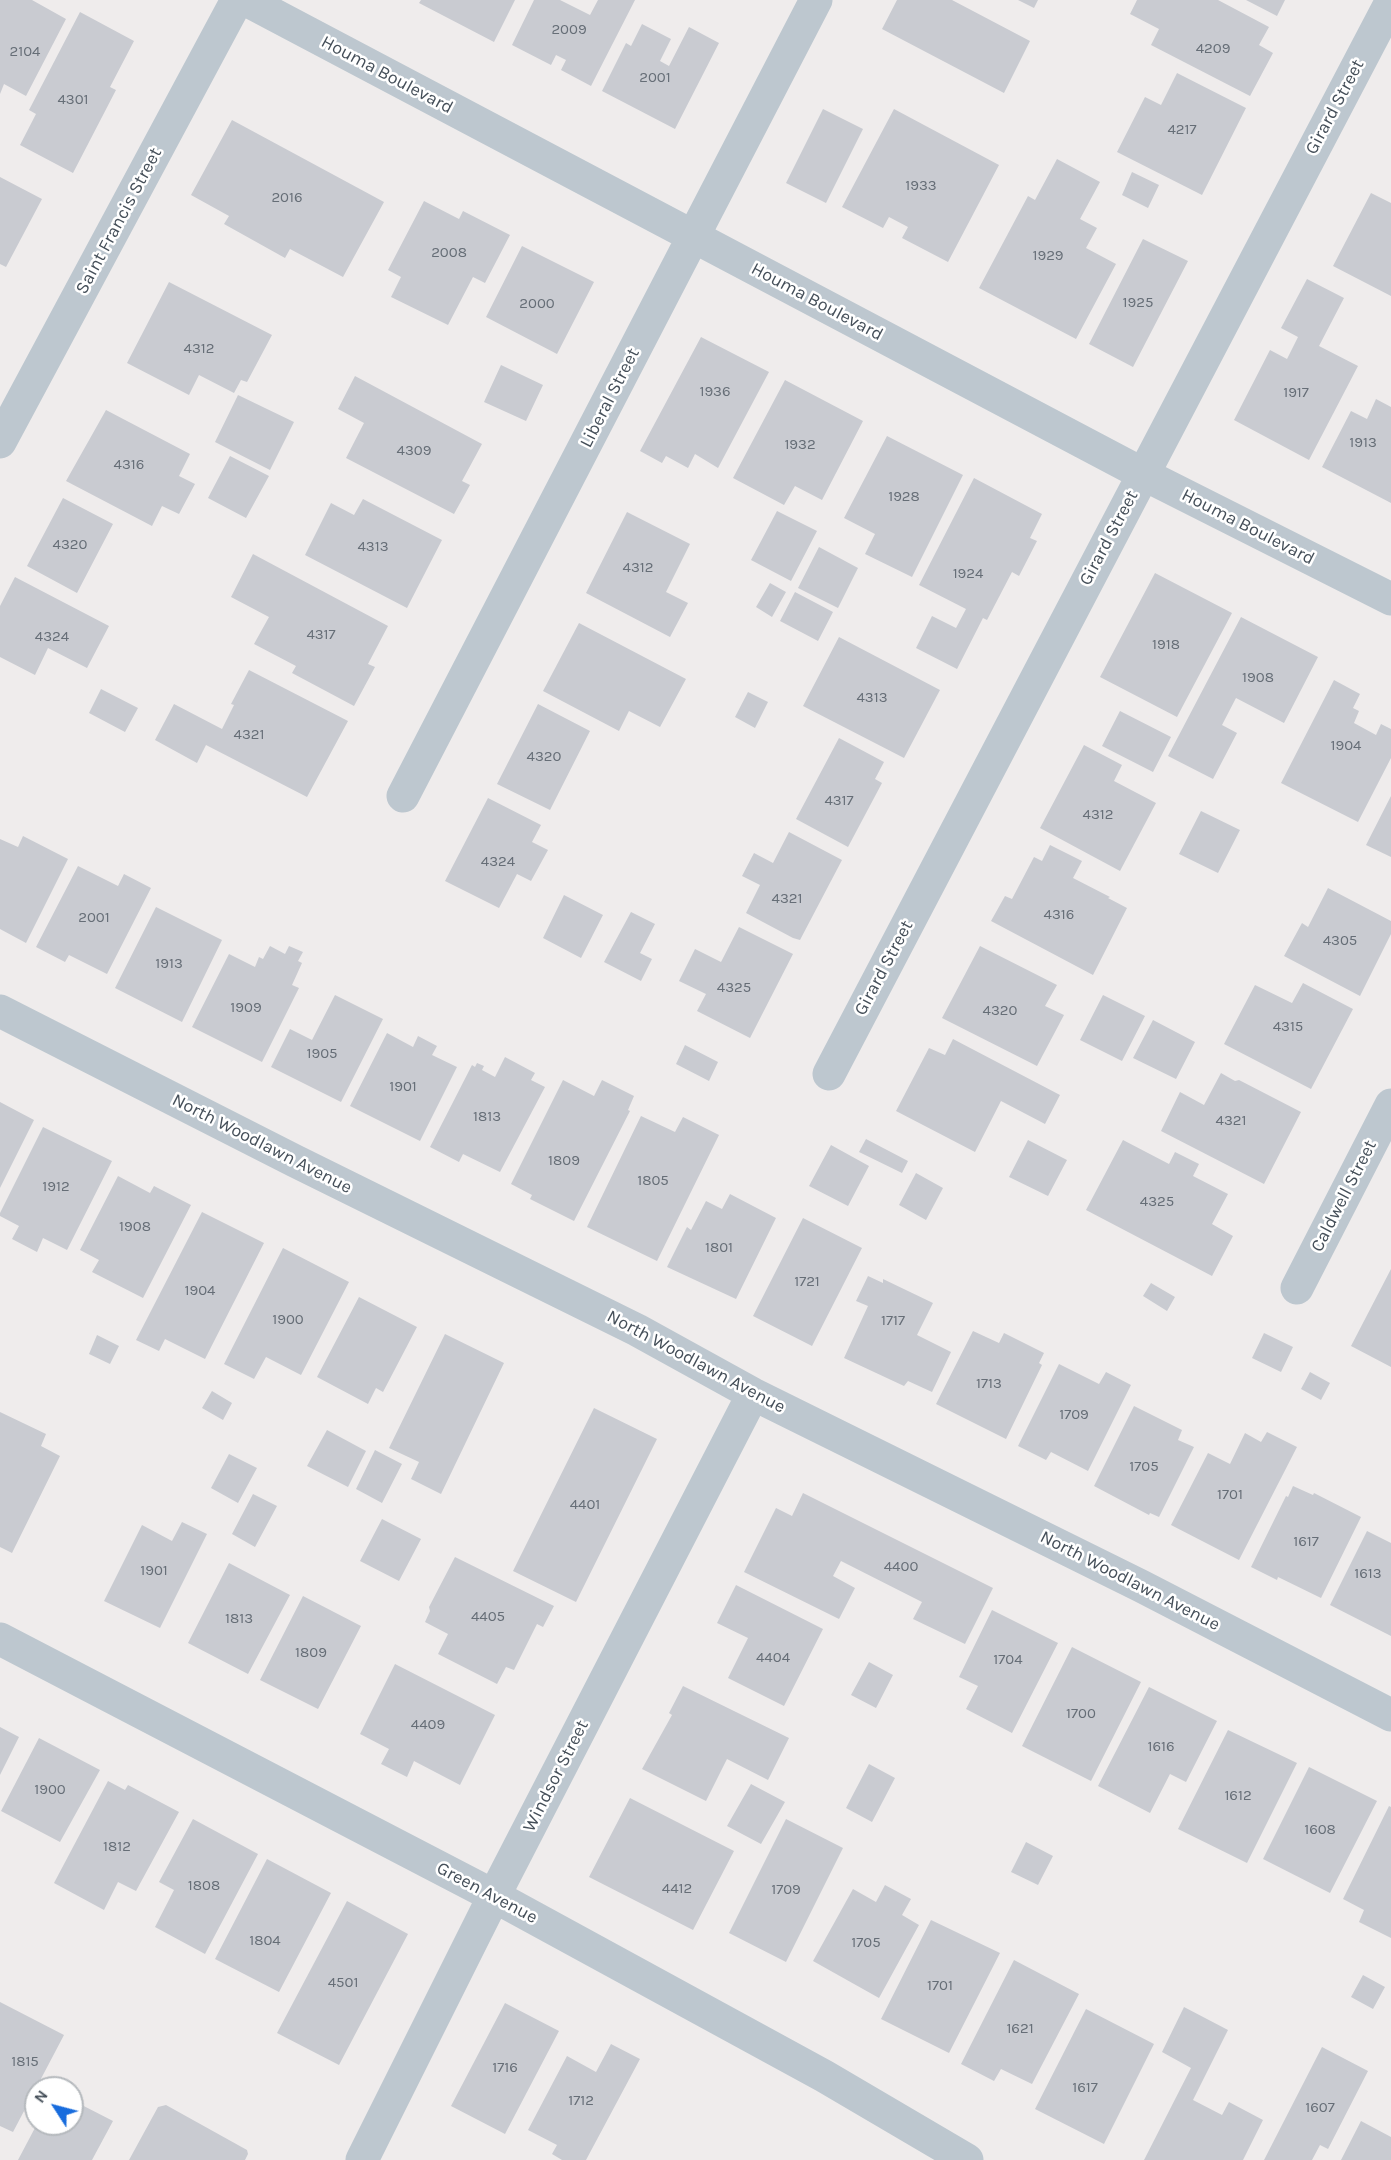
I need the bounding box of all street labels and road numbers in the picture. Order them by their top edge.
street label: Houma Boulevard [317,31,457,119]
street label: Girard Street [1301,56,1369,158]
street label: Saint Francis Street [71,144,167,298]
street label: Houma Boulevard [747,258,887,346]
street label: Liberal Street [576,345,644,451]
street label: Houma Boulevard [1178,484,1318,570]
street label: Girard Street [1075,487,1143,589]
street label: Girard Street [850,917,918,1019]
street label: North Woodlawn Avenue [169,1089,355,1199]
street label: Caldwell Street [1307,1136,1381,1256]
street label: North Woodlawn Avenue [603,1306,789,1418]
street label: North Woodlawn Avenue [1037,1526,1223,1636]
street label: Windsor Street [519,1717,593,1835]
street label: Green Avenue [433,1857,541,1929]

